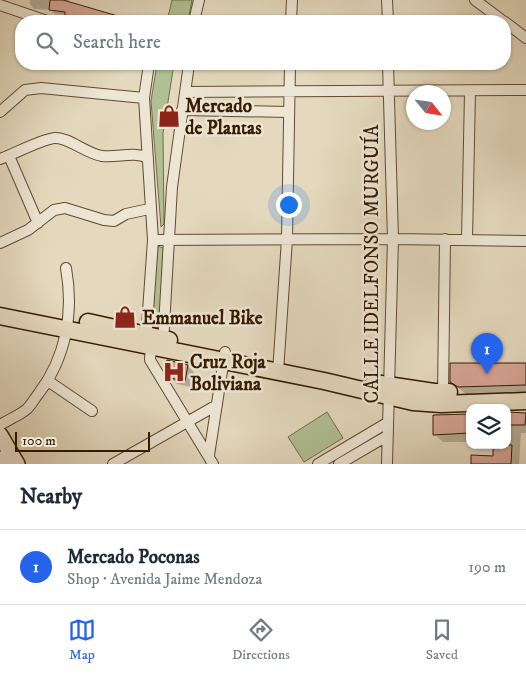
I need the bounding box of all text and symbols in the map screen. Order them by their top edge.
search box [15,15,511,70]
icon: search [33,29,61,57]
text: Search here [73,31,161,54]
north arrow [406,85,451,130]
place label: Mercado de Plantas [185,95,262,140]
shop icon: Mercado de Plantas [156,103,182,129]
street label: CALLE IDELFONSO MURGUÍA [359,124,384,403]
your location [276,192,302,218]
shop icon: Emmanuel Bike [112,304,138,330]
place label: Emmanuel Bike [142,307,263,330]
pin: 1 [471,333,503,374]
place label: Cruz Roja Boliviana [190,351,266,396]
hospital icon: Cruz Roja Boliviana [161,359,187,385]
map controls [466,404,511,449]
button: layers [466,404,511,449]
scale bar [15,429,150,452]
text: 100 m [22,432,56,450]
text: Nearby [20,484,82,510]
text: Mercado Poconas [67,546,200,569]
text: 1 [33,557,39,577]
text: 190 m [468,557,506,577]
text: Shop · Avenida Jaime Mendoza [67,569,262,589]
tab: Map [68,616,96,664]
tab: Directions [232,616,290,664]
tab: Saved [426,616,458,664]

